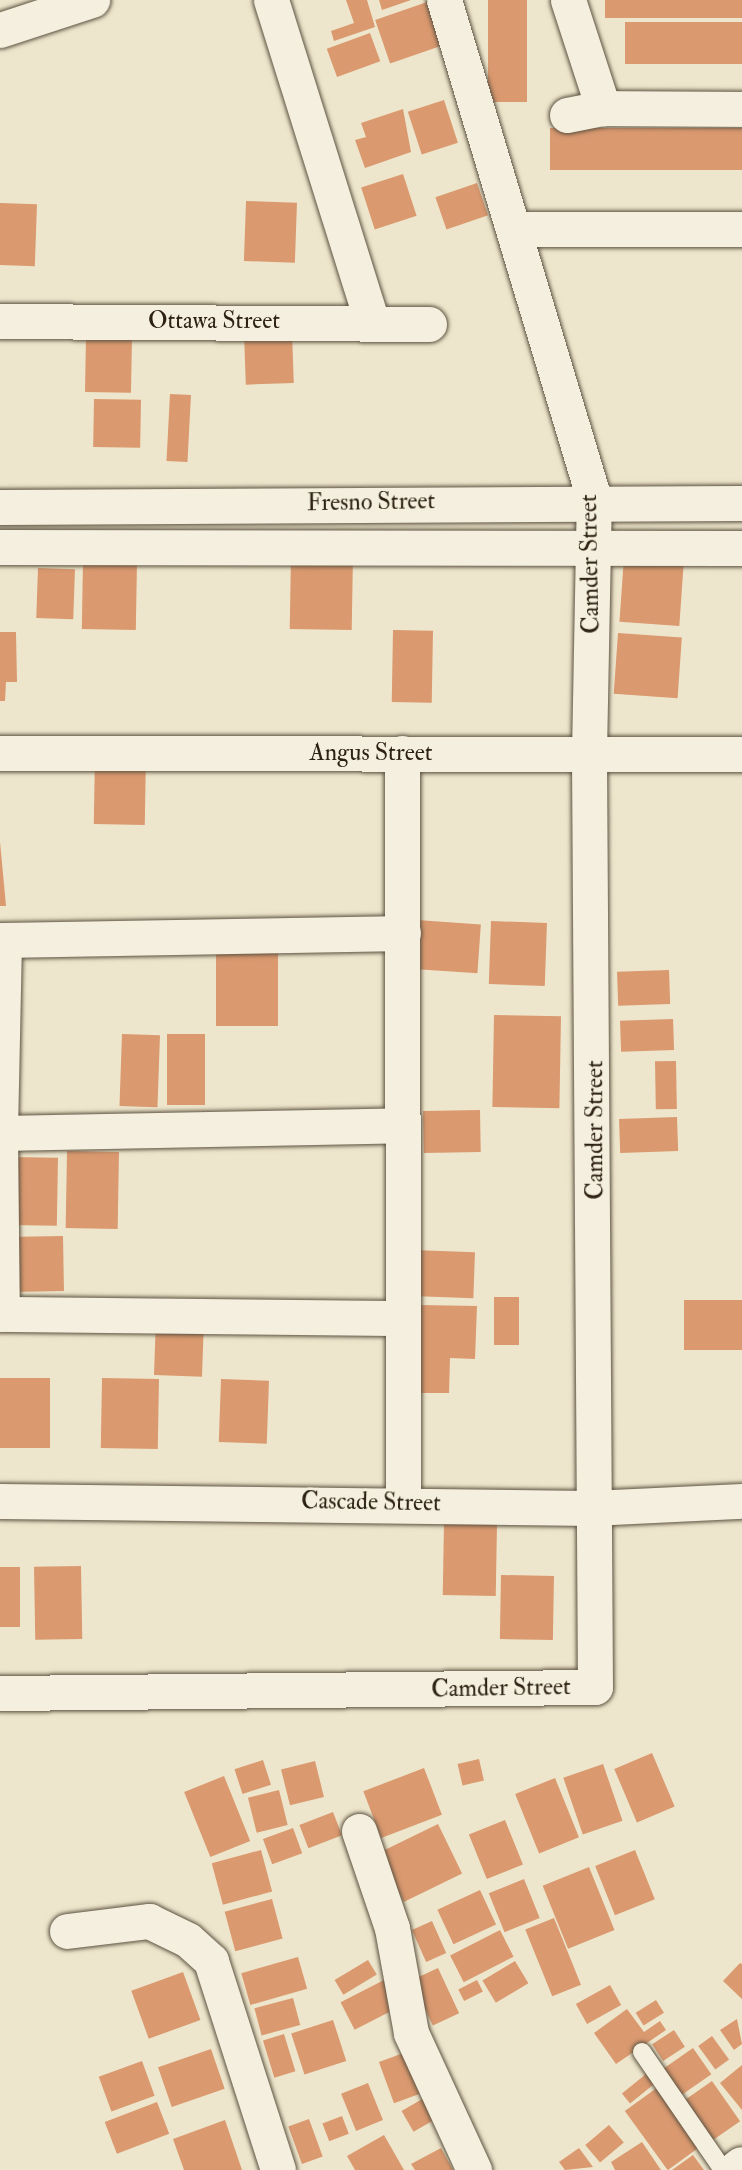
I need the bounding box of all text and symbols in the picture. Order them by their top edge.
street label: Ottawa Street [148,307,280,335]
street label: Fresno Street [307,486,435,518]
street label: Camder Street [574,494,606,634]
street label: Angus Street [309,739,433,767]
street label: Camder Street [581,1060,609,1200]
street label: Cascade Street [301,1486,441,1518]
street label: Camder Street [431,1672,571,1704]

